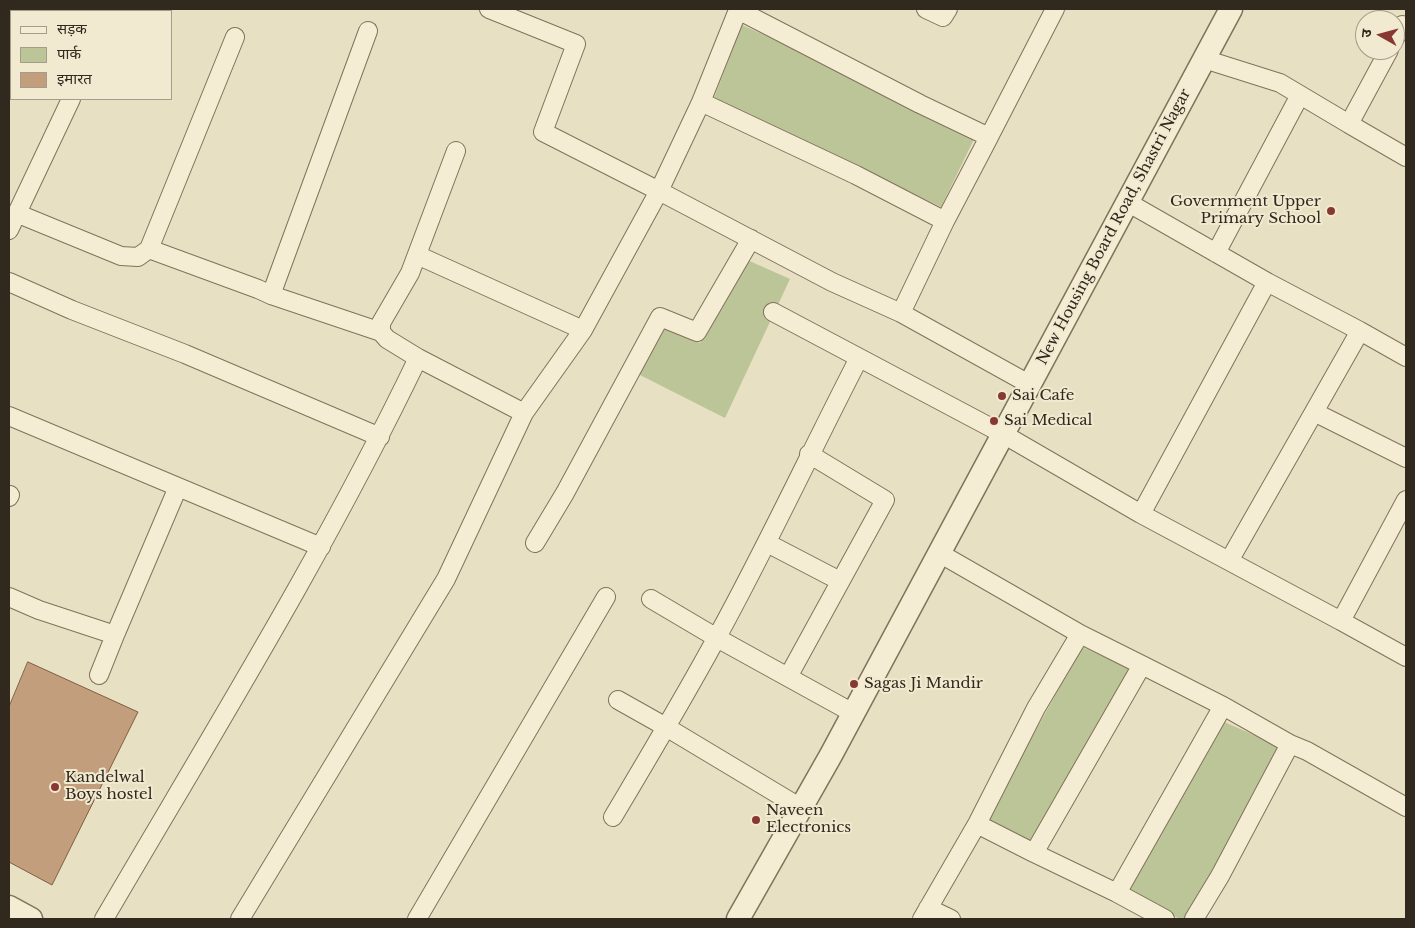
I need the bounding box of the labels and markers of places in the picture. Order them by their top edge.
place label: Government Upper Primary School [1170,193,1321,228]
marker: Government Upper Primary School [1325,205,1337,217]
place label: Sai Cafe [1012,387,1074,405]
marker: Sai Cafe [996,390,1008,402]
place label: Sai Medical [1004,412,1092,430]
marker: Sai Medical [988,415,1000,427]
place label: Sagas Ji Mandir [864,675,983,693]
marker: Sagas Ji Mandir [848,678,860,690]
place label: Kandelwal Boys hostel [65,769,153,804]
marker: Kandelwal Boys hostel [49,781,61,793]
place label: Naveen Electronics [766,802,851,837]
marker: Naveen Electronics [750,814,762,826]

